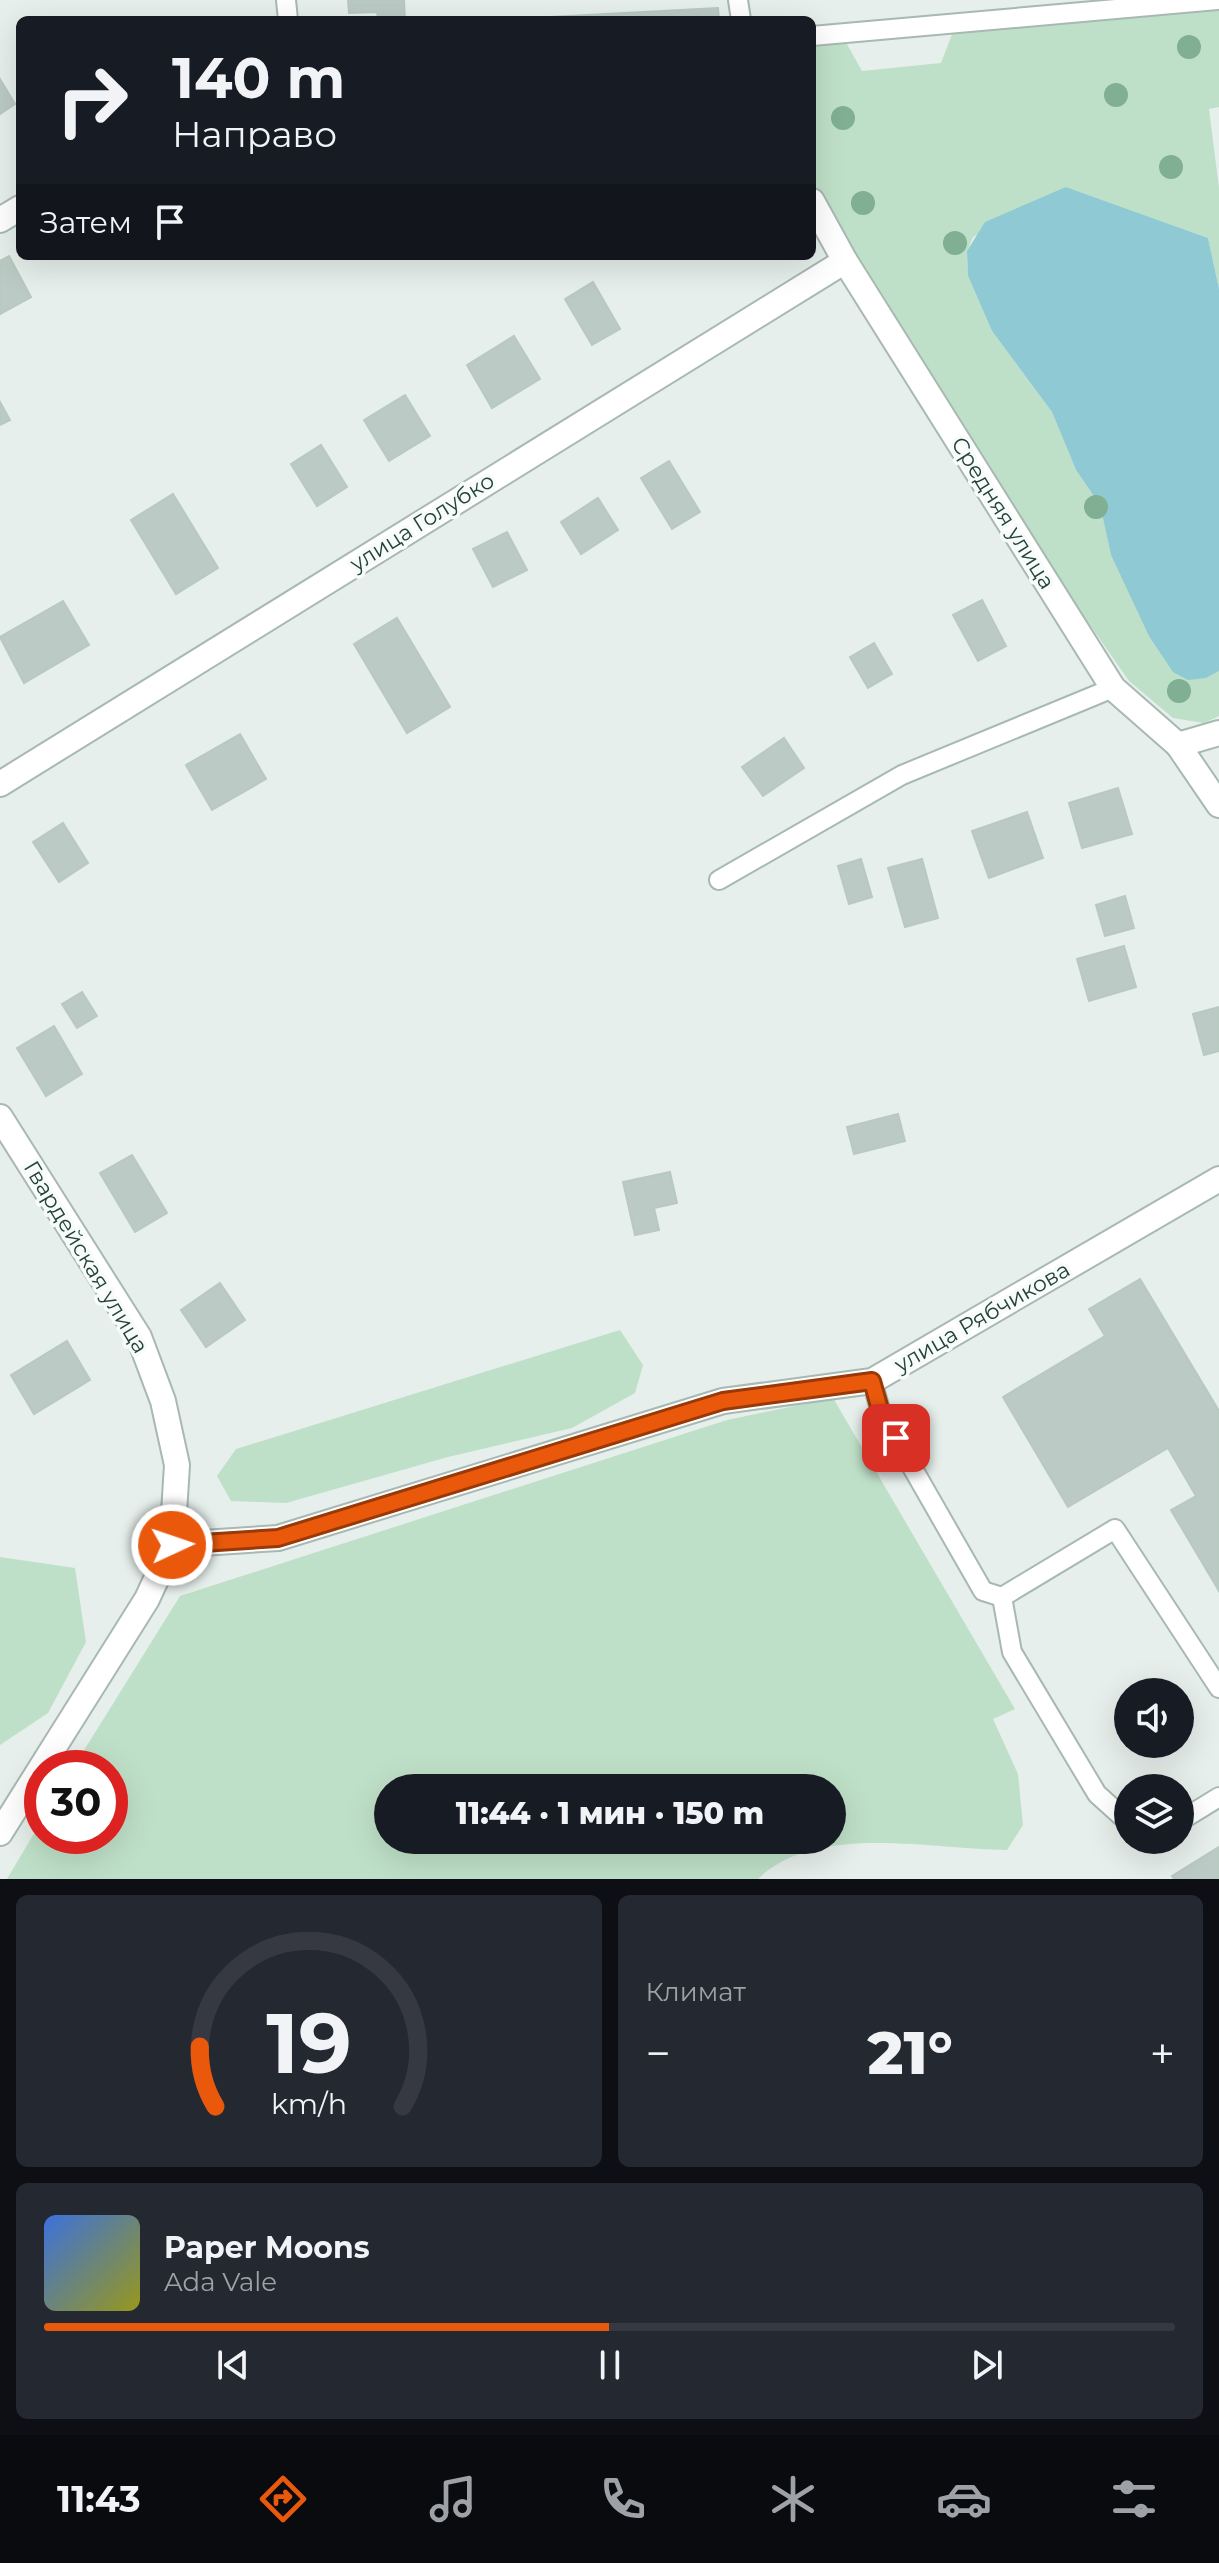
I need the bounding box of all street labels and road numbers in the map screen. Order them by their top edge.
street label: Средняя улица [945,432,1061,594]
street label: улица Голубко [344,467,499,578]
street label: Гвардейская улица [18,1156,154,1358]
street label: улица Рябчикова [889,1256,1075,1379]

